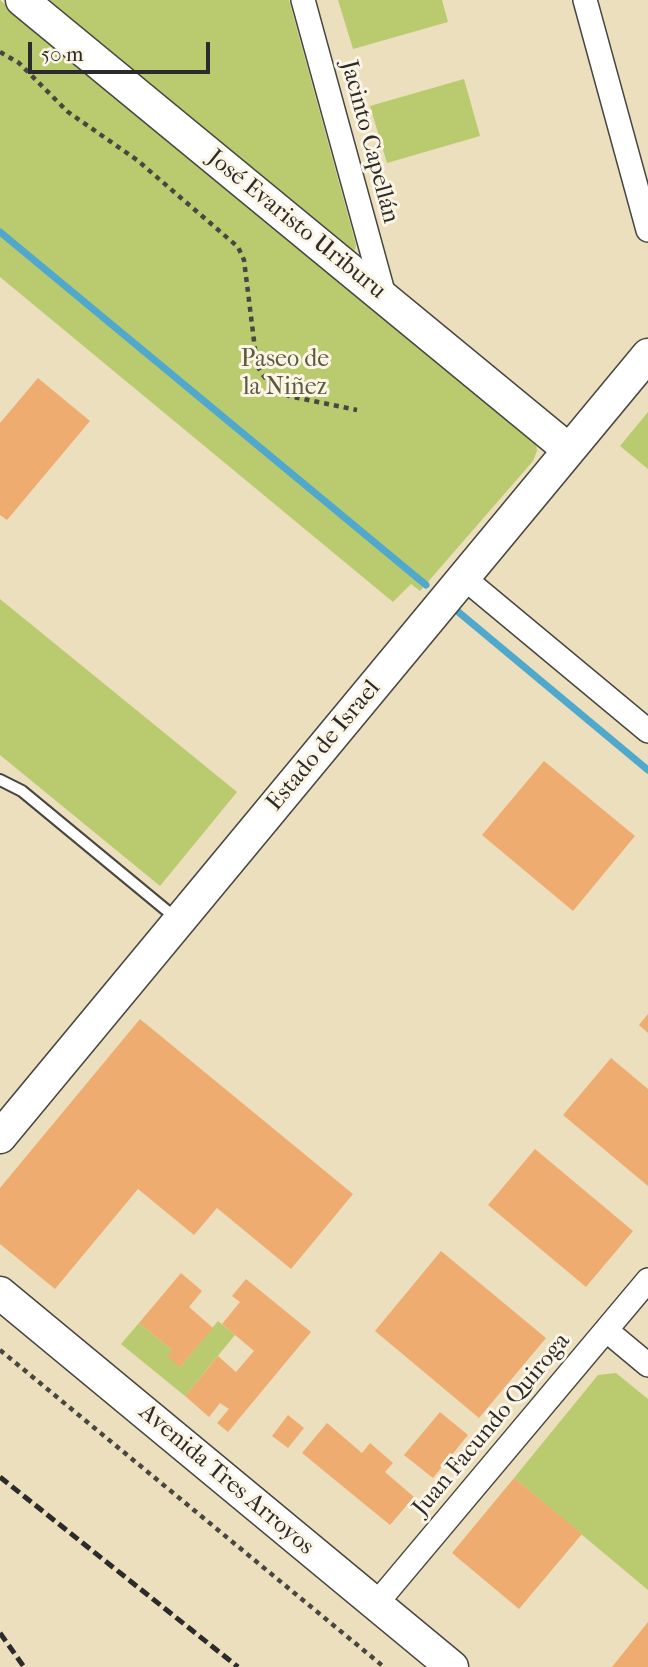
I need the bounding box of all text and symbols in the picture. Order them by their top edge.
scale bar [32,28,214,72]
text: 50 m [41,42,84,66]
street label: Jacinto Capellán [333,57,405,227]
street label: José Evaristo Uriburu [201,144,391,306]
park label: Paseo de la Niñez [241,346,329,402]
street label: Estado de Israel [261,675,387,817]
street label: Juan Facundo Quiroga [407,1328,577,1522]
street label: Avenida Tres Arroyos [133,1398,319,1562]

